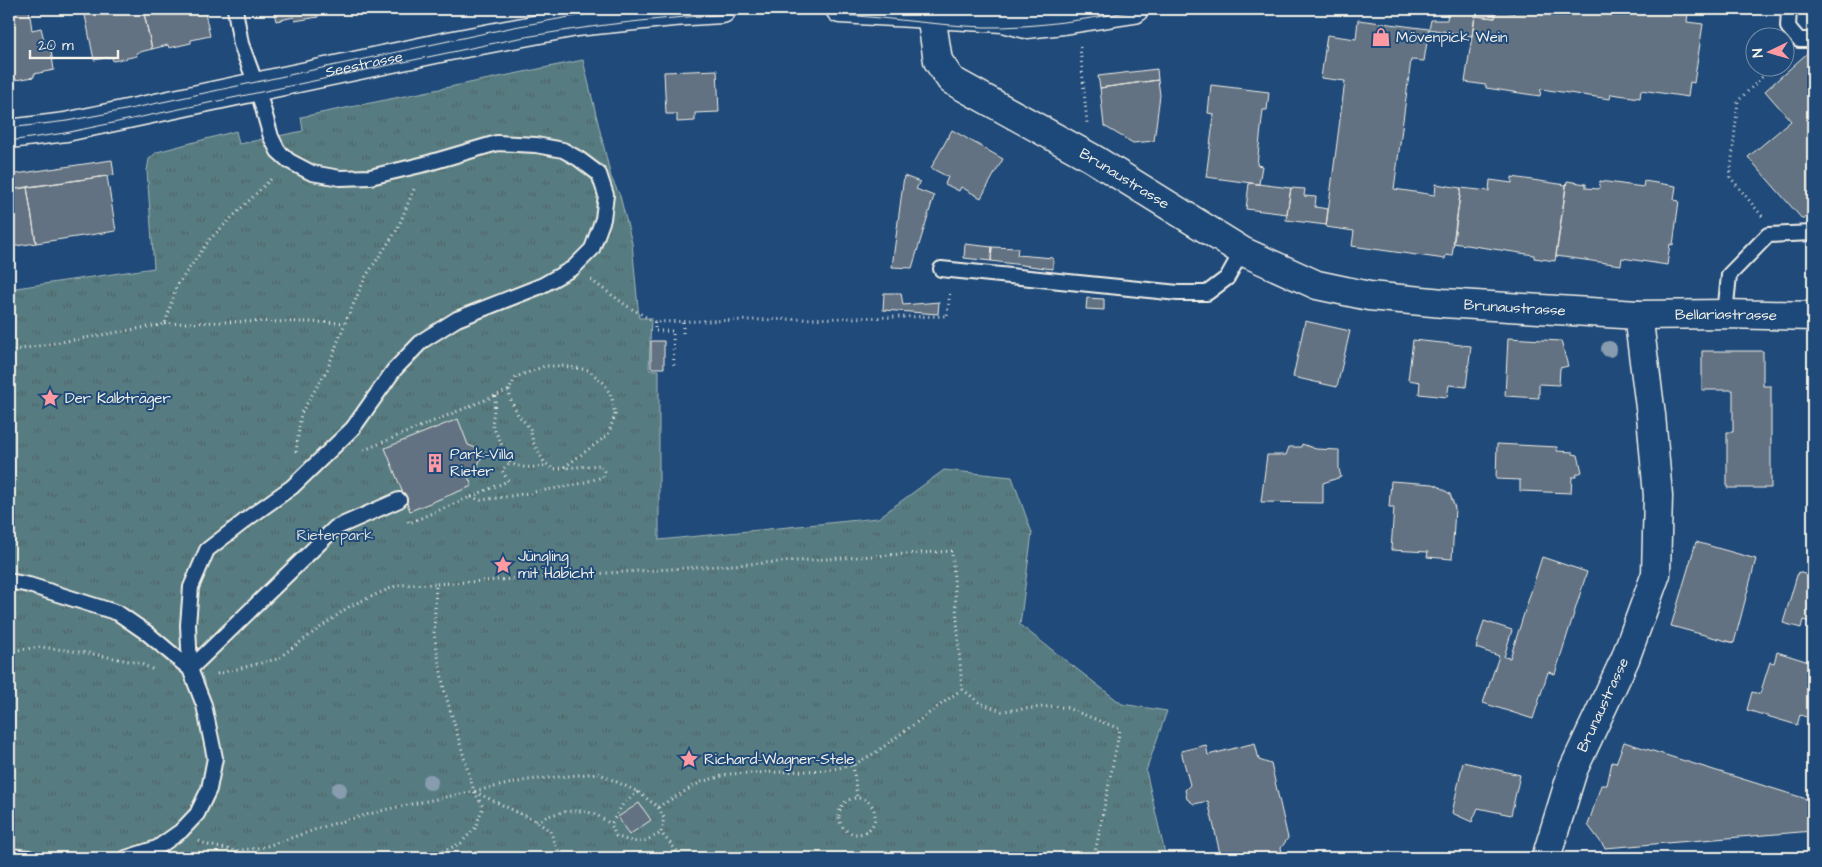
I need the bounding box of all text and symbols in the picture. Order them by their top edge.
shop icon: Mövenpick Wein [1370,26,1392,48]
place label: Mövenpick Wein [1396,27,1508,48]
scale bar [30,28,118,60]
north arrow [1744,28,1794,78]
text: 20 m [38,35,74,56]
street label: Seestrasse [323,46,405,82]
text: N [1748,48,1768,58]
street label: Brunaustrasse [1076,143,1173,214]
street label: Brunaustrasse [1463,294,1566,321]
street label: Bellariastrasse [1675,303,1777,326]
place icon: Der Kalbträger [39,387,61,409]
place label: Der Kalbträger [65,388,171,410]
place label: Park-Villa Rieter [450,444,514,482]
building icon: Park-Villa Rieter [424,452,446,474]
park label: Rieterpark [296,525,374,546]
place label: Jüngling mit Habicht [518,546,594,584]
place icon: Jüngling mit Habicht [492,554,514,576]
street label: Brunaustrasse [1572,654,1634,756]
place icon: Richard-Wagner-Stele [678,748,700,770]
place label: Richard-Wagner-Stele [704,749,854,771]

